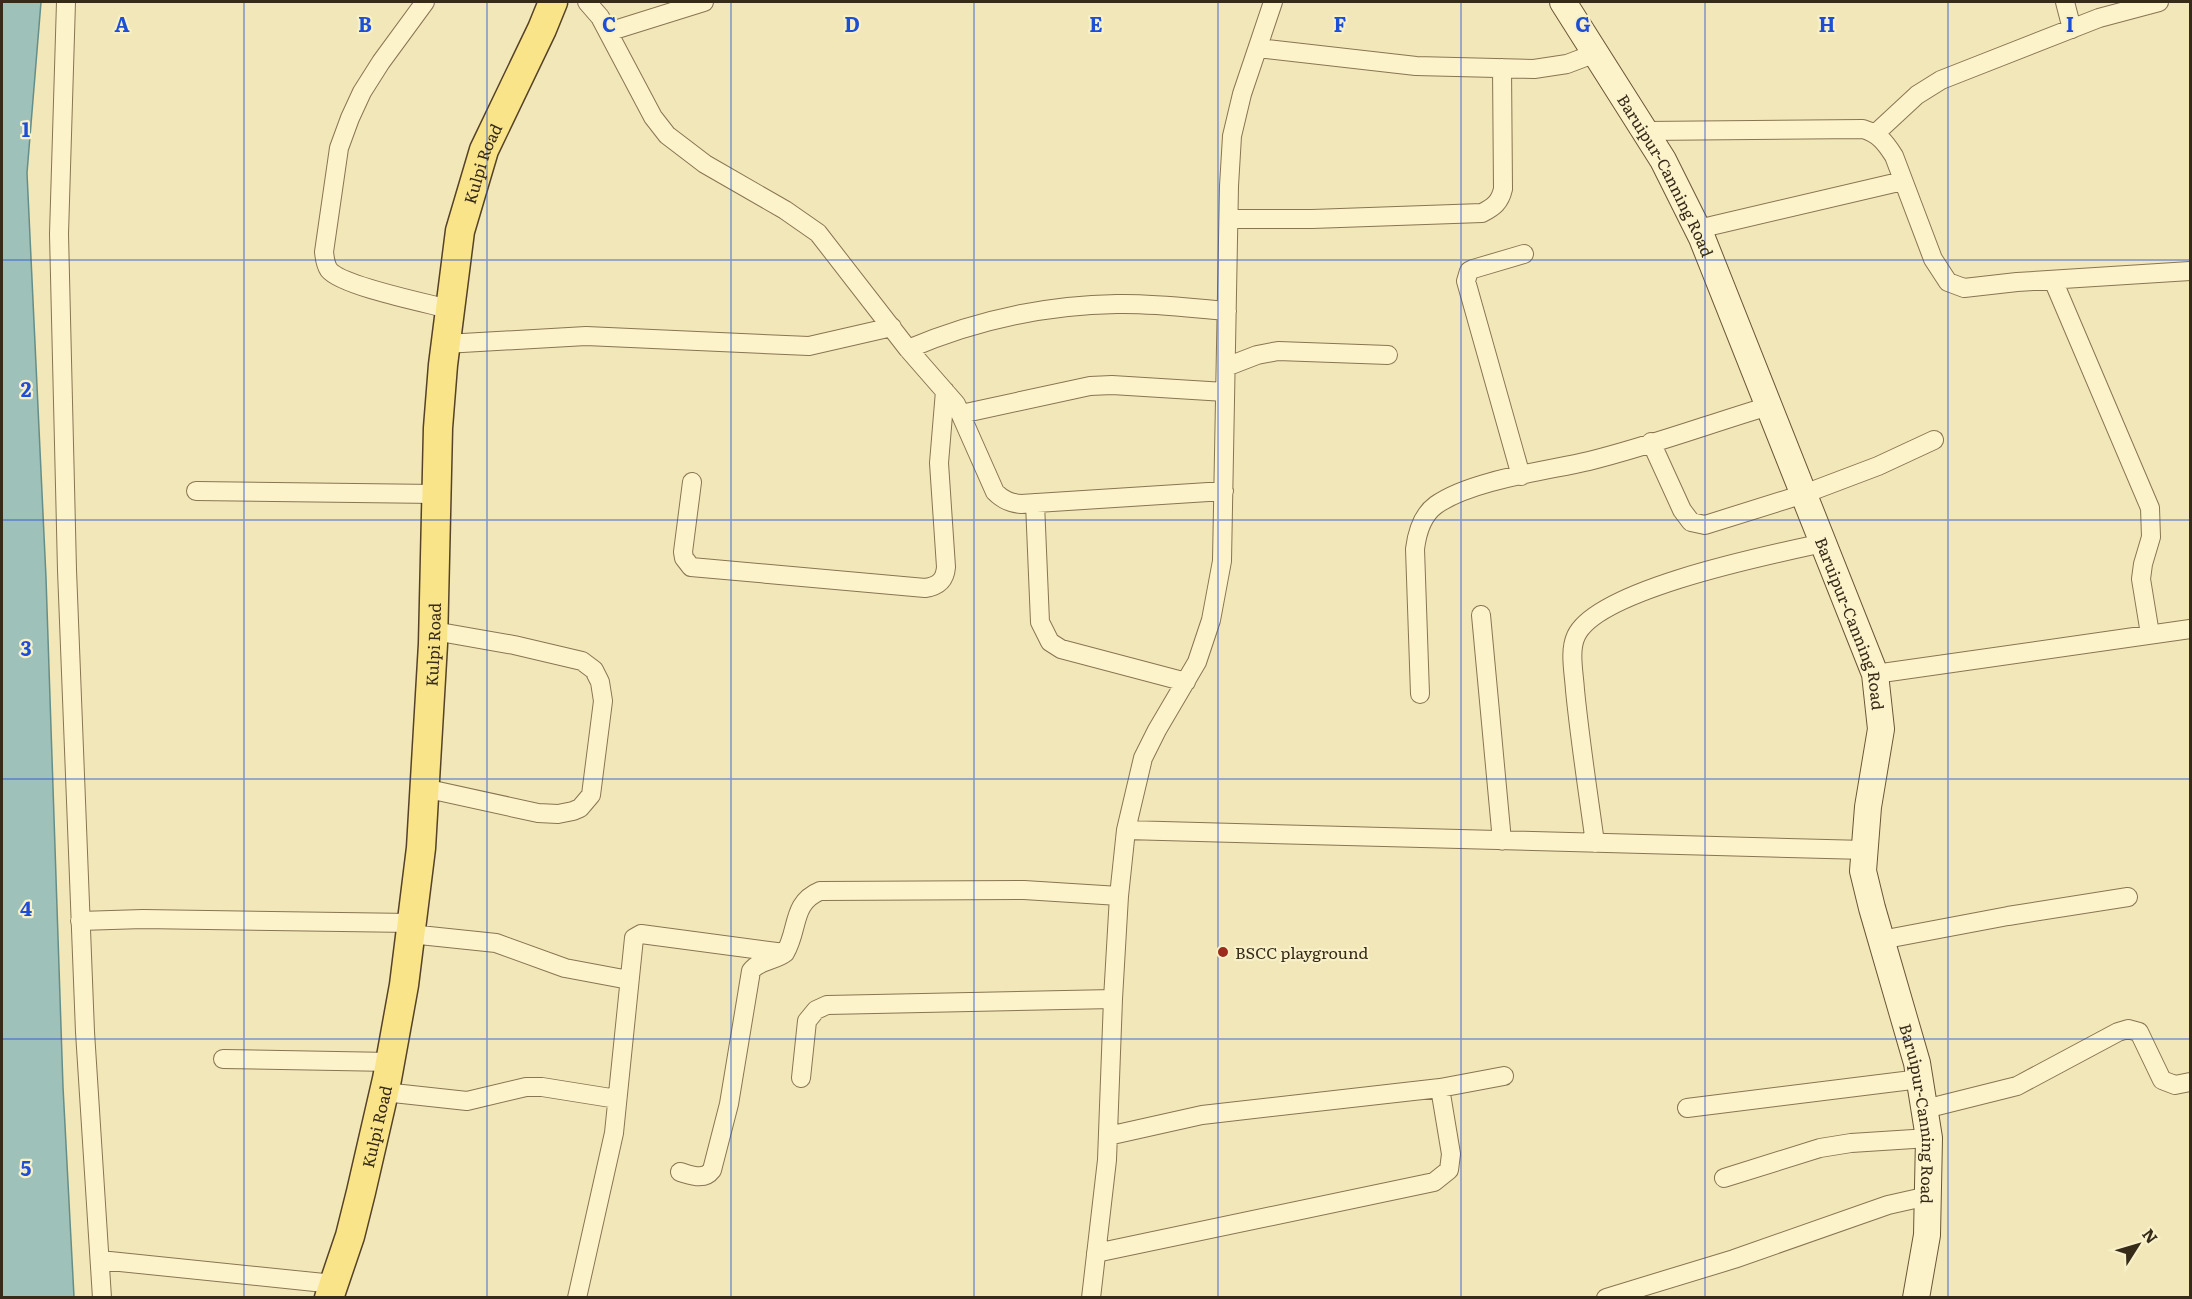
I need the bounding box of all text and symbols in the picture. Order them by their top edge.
text: A [114,8,130,38]
text: B [358,8,372,38]
text: C [602,8,616,38]
text: D [844,8,860,38]
text: E [1089,8,1103,38]
text: F [1334,8,1347,38]
text: G [1575,8,1591,38]
text: H [1819,8,1835,38]
text: I [2066,8,2074,38]
street label: Baruipur-Canning Road [1612,89,1720,260]
text: 1 [22,113,30,143]
street label: Kulpi Road [457,119,507,207]
text: 2 [21,373,32,403]
street label: Baruipur-Canning Road [1810,533,1891,711]
street label: Kulpi Road [419,602,446,687]
text: 3 [20,632,32,662]
text: 4 [20,892,32,922]
place label: BSCC playground [1235,940,1368,964]
marker: BSCC playground [1216,945,1230,959]
street label: Baruipur-Canning Road [1894,1021,1941,1205]
street label: Kulpi Road [355,1083,397,1170]
text: 5 [21,1152,32,1182]
north arrow [2108,1215,2168,1275]
text: N [2137,1223,2164,1248]

